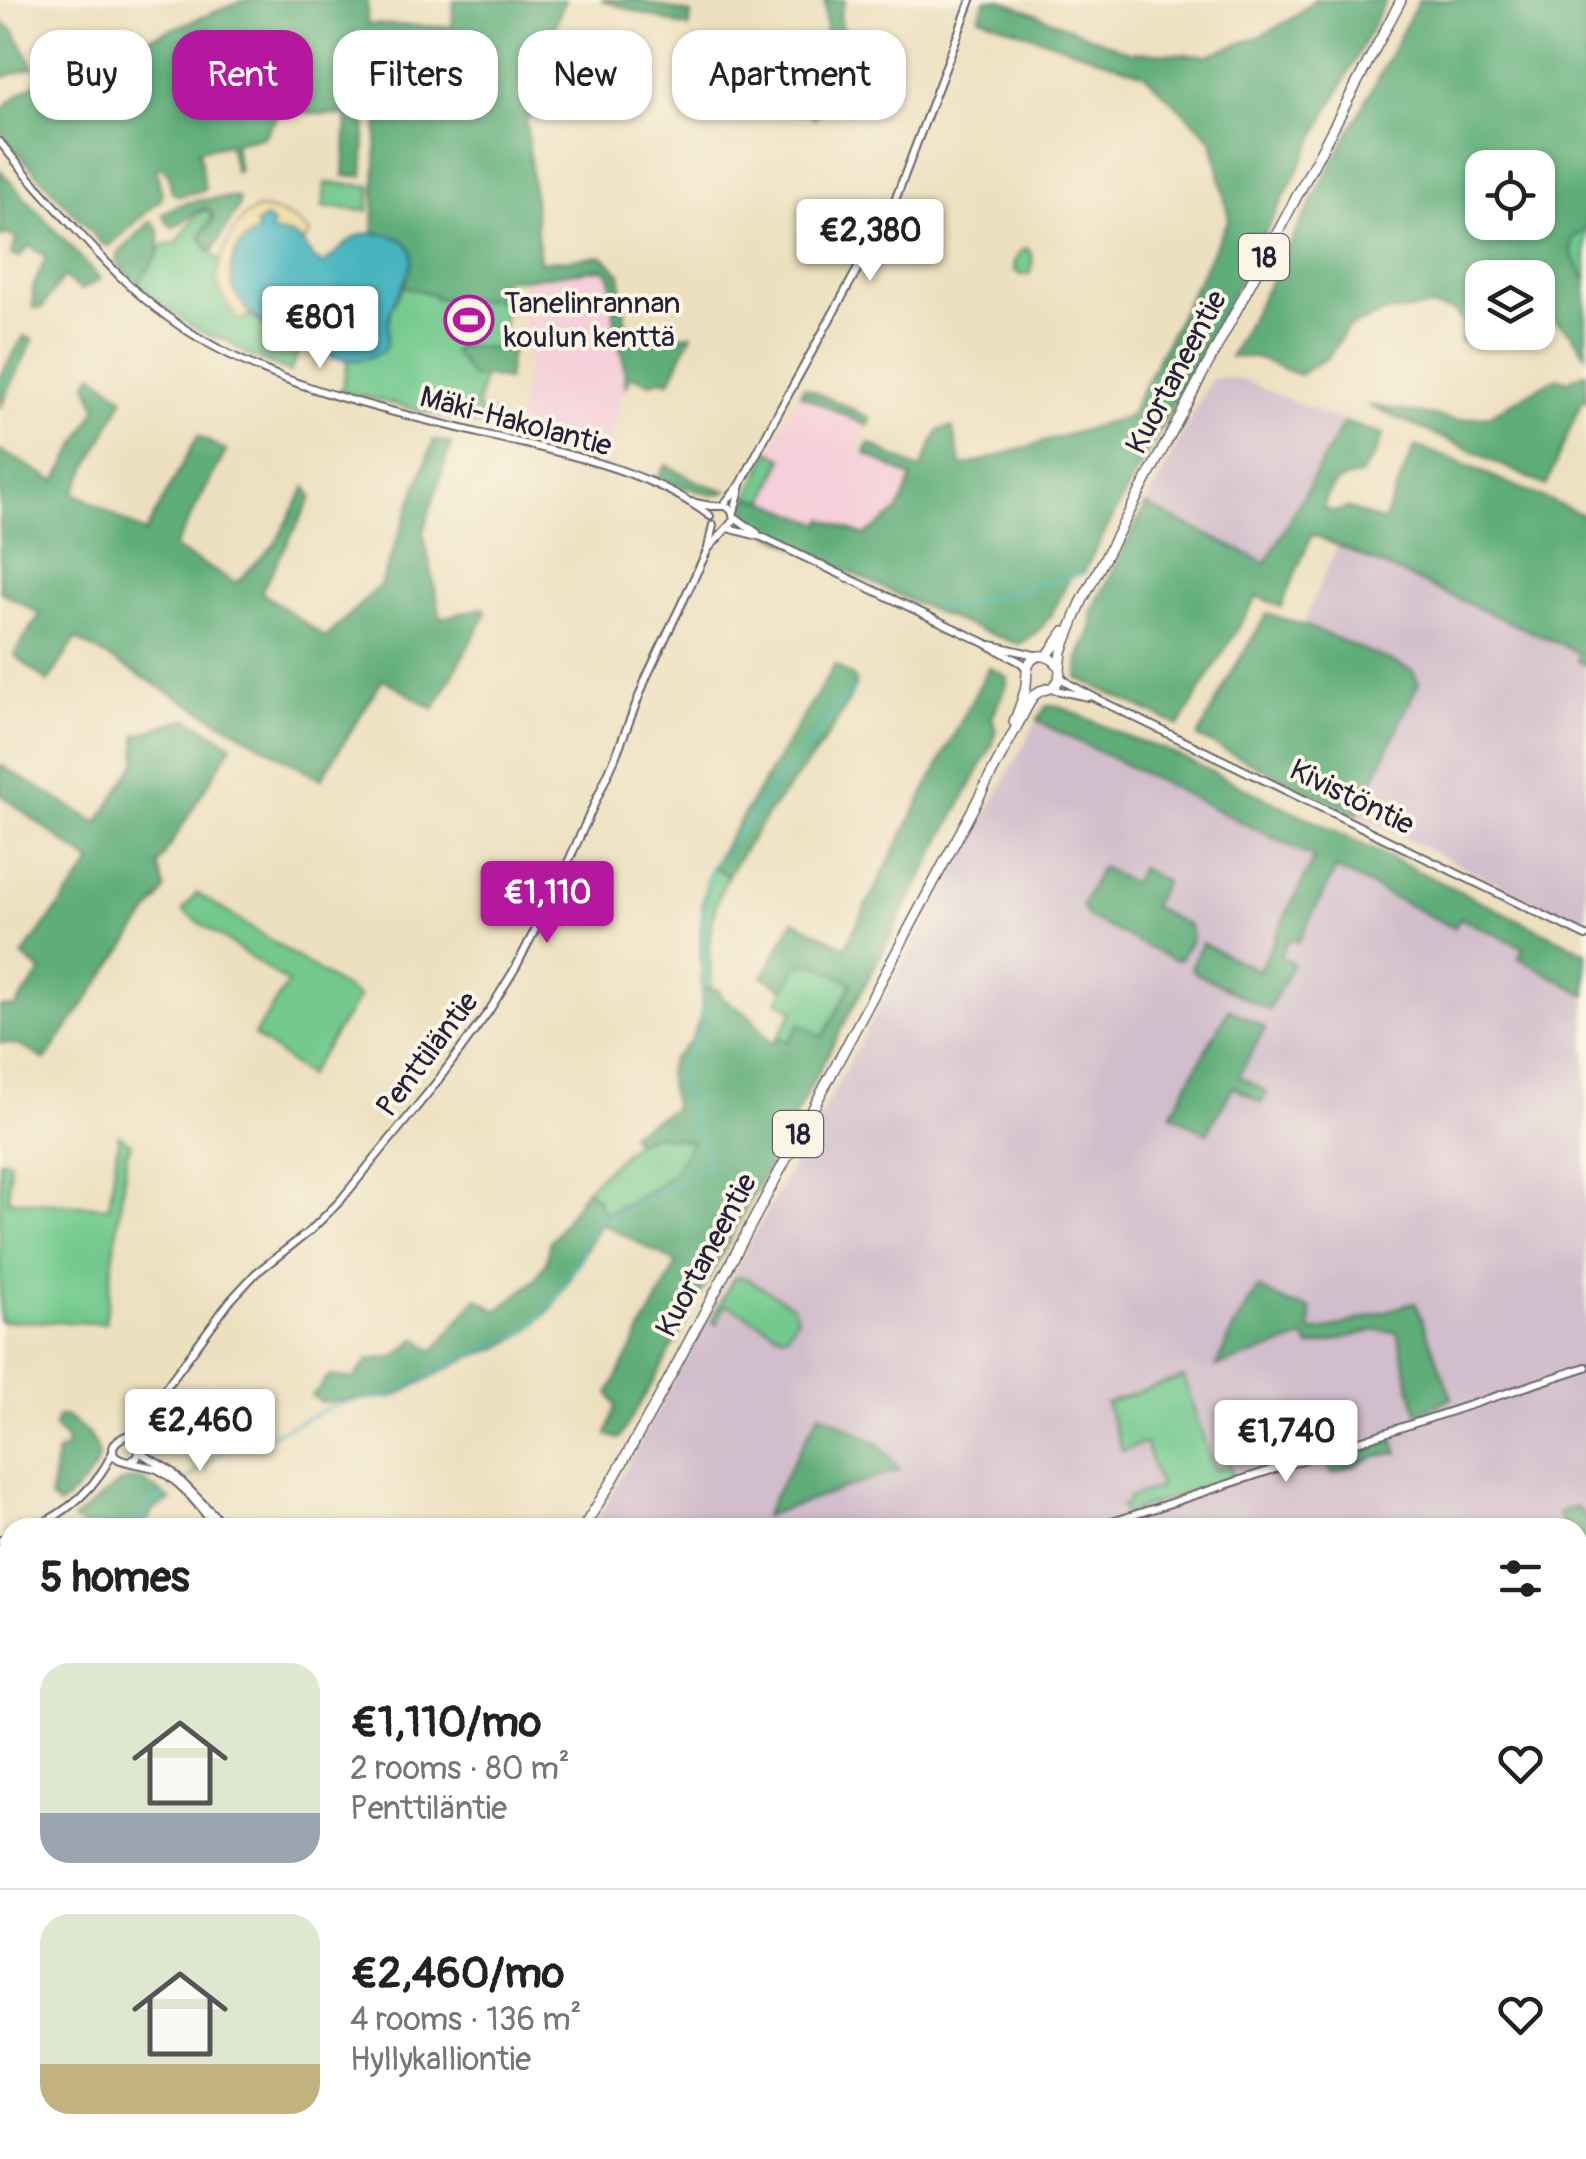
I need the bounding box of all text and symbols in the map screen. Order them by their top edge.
chip: Buy [30,30,152,120]
chip: Rent [172,30,313,120]
chip: Filters [333,30,498,120]
chip: New [518,30,652,120]
chip: Apartment [672,30,906,120]
map controls [1465,150,1555,350]
button: locate [1465,150,1555,240]
pin: €2,380 [789,199,951,284]
text: €2,380 [819,211,921,251]
road number: 18 [1239,234,1289,280]
button: layers [1465,260,1555,350]
street label: Kuortaneentie [1118,284,1235,460]
place label: Tanelinrannan koulun kenttä [504,285,681,356]
pin: €801 [261,286,379,371]
sports icon: Tanelinrannan koulun kenttä [443,294,495,346]
text: €801 [284,298,356,338]
street label: Mäki-Hakolantie [416,378,616,465]
street label: Kivistöntie [1283,751,1420,844]
pin: €1,110 [466,861,628,946]
text: €1,110 [503,873,591,913]
street label: Penttiläntie [368,984,487,1124]
road number: 18 [773,1111,823,1157]
street label: Kuortaneentie [648,1167,765,1343]
pin: €2,460 [119,1389,281,1474]
pin: €1,740 [1205,1400,1367,1485]
text: €2,460 [147,1401,253,1441]
text: €1,740 [1236,1412,1336,1452]
icon: filters [1493,1551,1548,1606]
text: 5 homes [40,1552,190,1604]
text: €1,110/mo [350,1697,541,1749]
icon: home [120,1703,240,1823]
icon: heart [1493,1736,1548,1791]
text: 2 rooms · 80 m² [350,1749,570,1789]
text: Penttiläntie [350,1789,507,1829]
text: €2,460/mo [350,1948,564,2000]
icon: home [120,1954,240,2074]
icon: heart [1493,1987,1548,2042]
text: 4 rooms · 136 m² [350,2000,582,2040]
text: Hyllykalliontie [350,2040,531,2080]

